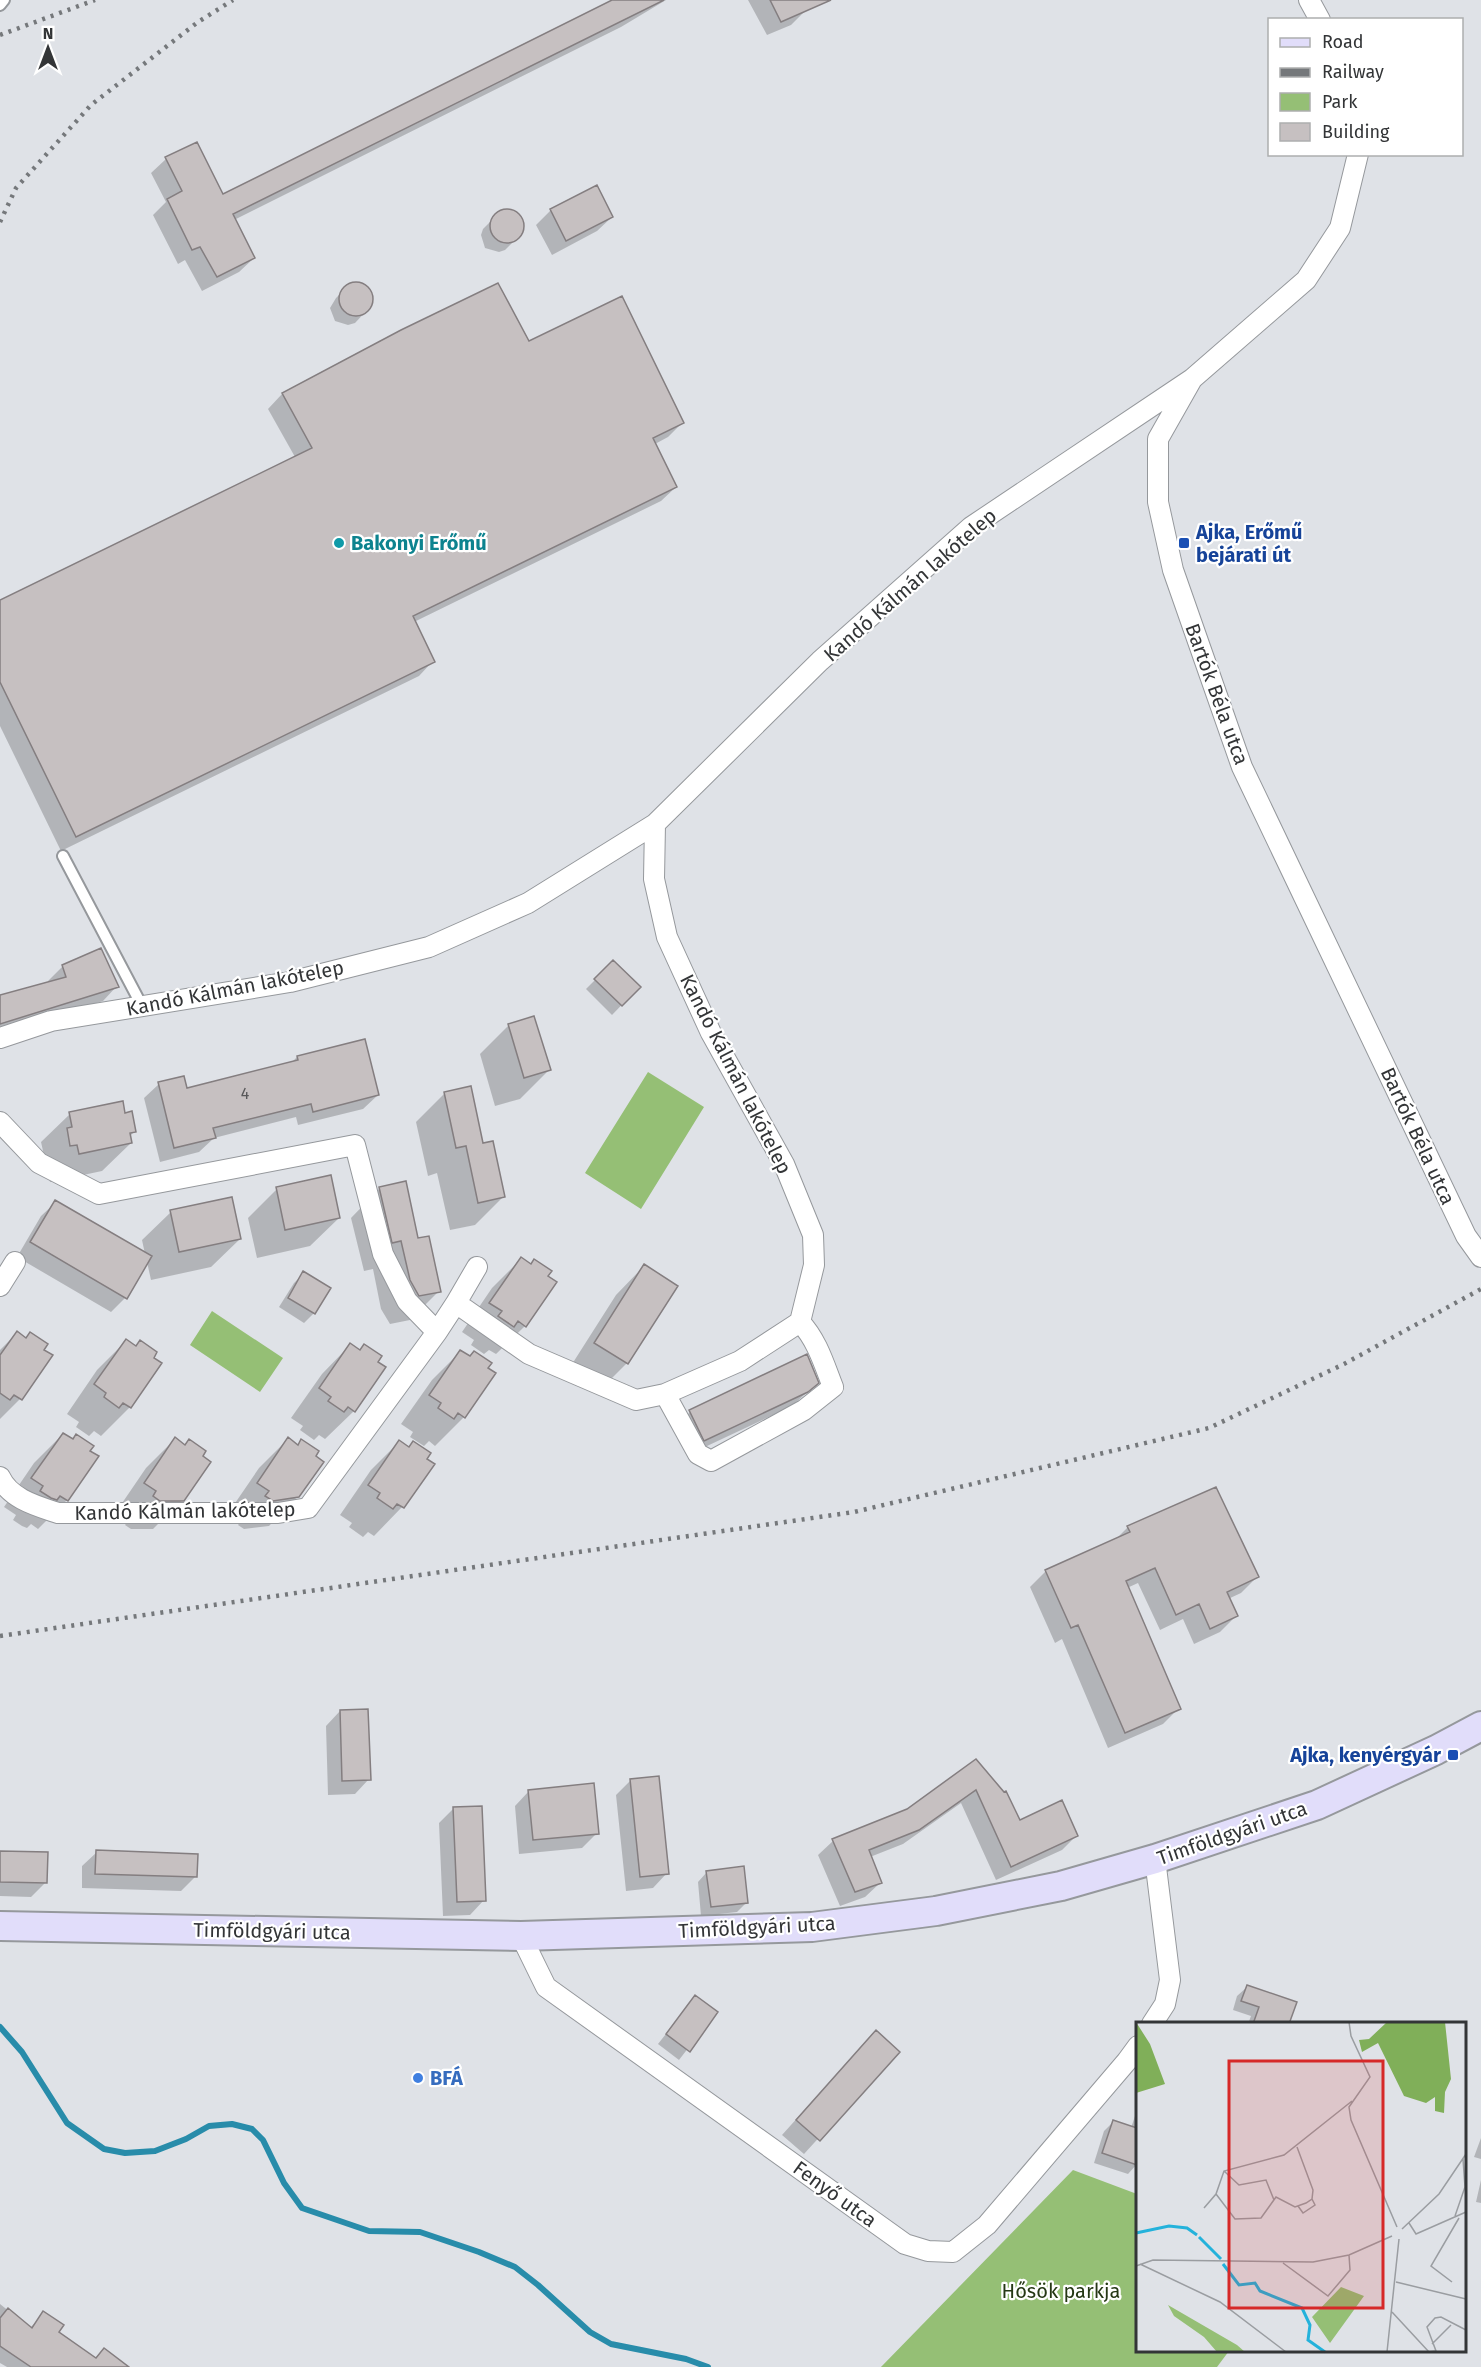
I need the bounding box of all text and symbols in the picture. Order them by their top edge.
north arrow [18,18,78,78]
legend [1268,18,1463,156]
text: N [43,24,53,43]
text: Road [1322,31,1364,53]
text: Railway [1322,61,1384,83]
text: Park [1322,91,1358,113]
text: Building [1322,121,1390,143]
street label: Kandó Kálmán lakótelep [819,503,1001,667]
place label: Ajka, Erőmű bejárati út [1195,520,1302,567]
place label: Bakonyi Erőmű [351,531,487,555]
marker: Bakonyi Erőmű [332,536,346,550]
marker: Ajka, Erőmű bejárati út [1177,536,1191,550]
street label: Bartók Béla utca [1180,620,1254,768]
street label: Kandó Kálmán lakótelep [124,955,346,1021]
street label: Kandó Kálmán lakótelep [675,970,797,1178]
street label: Bartók Béla utca [1376,1064,1460,1208]
house number: 4 [241,1084,250,1103]
street label: Kandó Kálmán lakótelep [74,1497,296,1525]
place label: Ajka, kenyérgyár [1289,1743,1442,1767]
marker: Ajka, kenyérgyár [1446,1748,1460,1762]
street label: Timföldgyári utca [1154,1796,1310,1870]
street label: Timföldgyári utca [678,1911,836,1943]
street label: Timföldgyári utca [193,1918,351,1944]
inset map [1136,2022,1466,2352]
place label: BFÁ [430,2065,464,2090]
marker: BFÁ [411,2071,425,2085]
street label: Fenyő utca [789,2156,881,2232]
park label: Hősök parkja [1002,2279,1120,2303]

